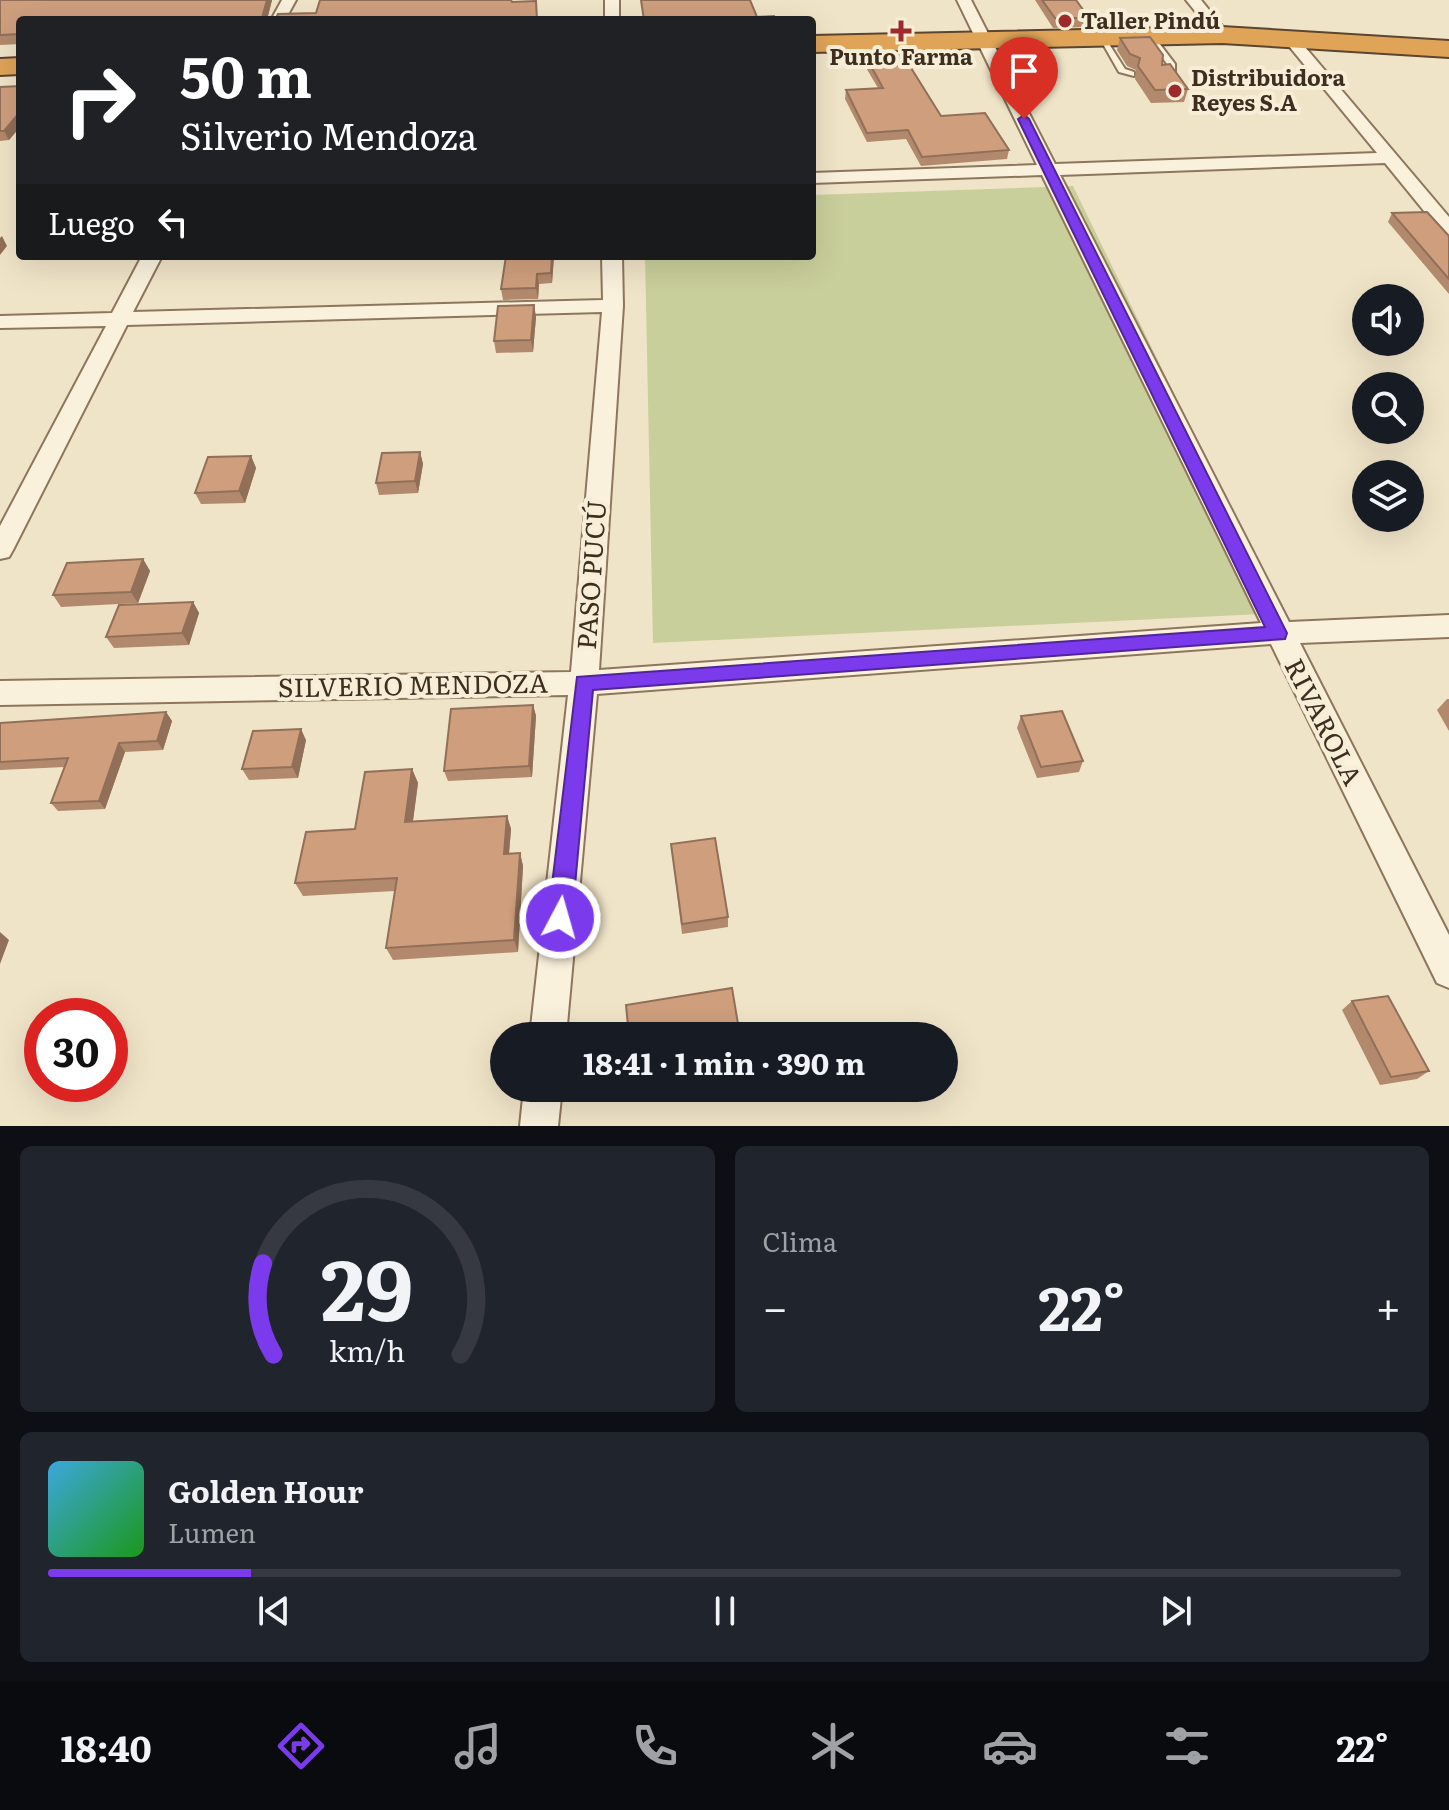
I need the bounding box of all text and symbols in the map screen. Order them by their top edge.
place label: Taller Pindú [1081,3,1220,36]
marker: Taller Pindú [1056,12,1074,30]
marker: Punto Farma [892,22,910,40]
text: 50 m [180,32,312,115]
pin [990,37,1058,119]
place label: Punto Farma [829,39,973,72]
icon: right [48,48,152,152]
icon: arrive [1002,49,1046,93]
place label: Distribuidora Reyes S.A [1191,60,1345,118]
marker: Distribuidora Reyes S.A [1166,82,1184,100]
text: Silverio Mendoza [180,108,477,161]
text: Luego [48,200,135,244]
icon: left [151,200,195,244]
map controls [1352,284,1424,532]
button: sound [1352,284,1424,356]
button: search [1352,372,1424,444]
button: layers [1352,460,1424,532]
street label: PASO PUCÚ [565,499,614,651]
street label: RIVAROLA [1277,651,1374,791]
street label: SILVERIO MENDOZA [278,662,548,705]
position arrow [518,876,602,960]
speed limit sign: 30 [24,998,128,1102]
text: 18:41 · 1 min · 390 m [583,1040,865,1084]
text: Clima [763,1221,837,1260]
text: 29 [321,1223,414,1347]
text: 22° [1038,1260,1125,1349]
text: − [763,1272,788,1338]
text: + [1375,1272,1401,1338]
text: km/h [329,1328,405,1371]
text: Golden Hour [168,1468,363,1512]
text: Lumen [168,1512,256,1551]
icon: previous [252,1589,296,1633]
icon: pause [703,1589,747,1633]
icon: next [1154,1589,1198,1633]
icon: directions [273,1718,329,1774]
icon: music [450,1718,506,1774]
icon: phone [627,1718,683,1774]
icon: climate [805,1718,861,1774]
icon: car [982,1718,1038,1774]
icon: filters [1159,1718,1215,1774]
text: 18:40 [61,1720,152,1773]
text: 22° [1336,1720,1388,1773]

